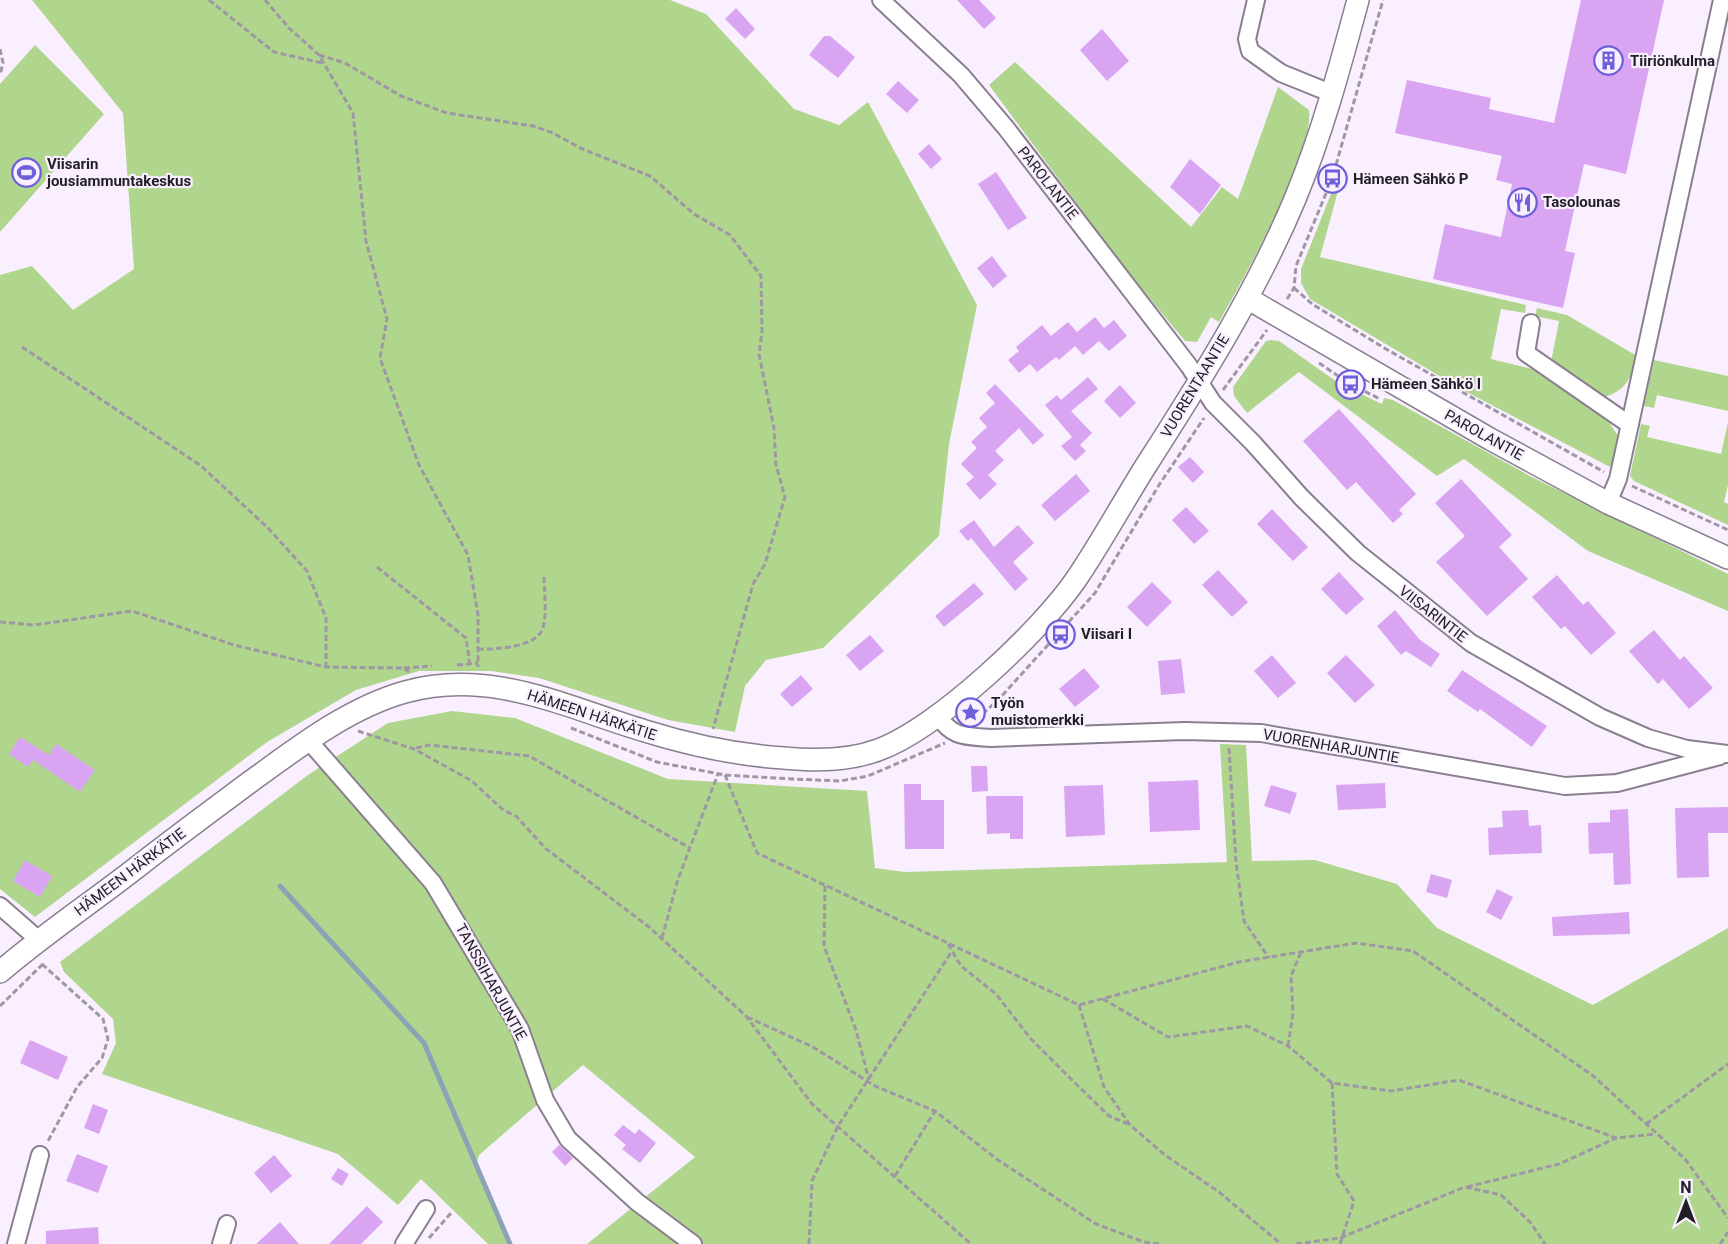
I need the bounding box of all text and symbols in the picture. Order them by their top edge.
building icon: Tiiriönkulma [1593,45,1625,77]
place label: Tiiriönkulma [1630,52,1715,70]
street label: PAROLANTIE [1014,143,1082,224]
place label: Viisarin jousiammuntakeskus [46,155,191,190]
sports icon: Viisarin jousiammuntakeskus [10,157,42,189]
bus stop icon: Hämeen Sähkö P [1316,163,1348,195]
place label: Hämeen Sähkö P [1353,170,1469,188]
restaurant icon: Tasolounas [1506,186,1538,218]
place label: Tasolounas [1543,193,1621,211]
street label: VUORENTAANTIE [1157,330,1233,441]
bus stop icon: Hämeen Sähkö I [1334,368,1366,400]
place label: Hämeen Sähkö I [1371,375,1481,393]
street label: PAROLANTIE [1441,406,1527,464]
street label: VIISARINTIE [1395,582,1471,647]
bus stop icon: Viisari I [1044,618,1076,650]
place label: Viisari I [1081,625,1132,643]
street label: HÄMEEN HÄRKÄTIE [525,686,659,745]
place label: Työn muistomerkki [991,694,1084,729]
place icon: Työn muistomerkki [954,696,986,728]
street label: VUORENHARJUNTIE [1261,725,1401,767]
street label: HÄMEEN HÄRKÄTIE [71,824,190,920]
street label: TANSSIHARJUNTIE [451,920,531,1044]
north arrow [1656,1172,1716,1232]
text: N [1680,1178,1692,1197]

